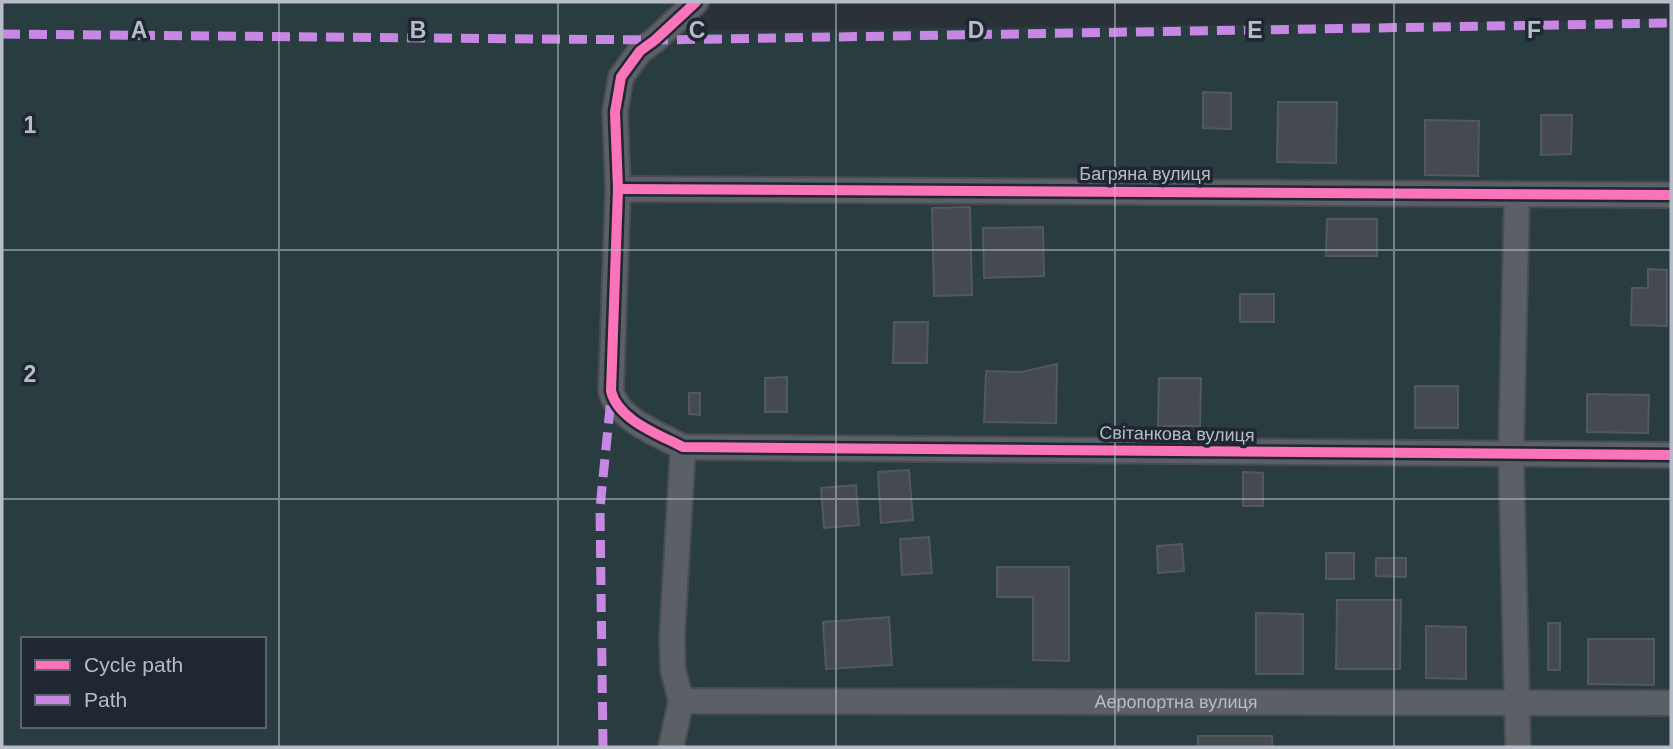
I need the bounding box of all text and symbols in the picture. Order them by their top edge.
text: A [131,17,147,43]
text: B [410,17,426,43]
text: C [689,17,705,43]
text: D [968,17,984,43]
text: E [1247,17,1263,43]
text: F [1527,17,1541,43]
text: 1 [24,112,37,138]
street label: Багряна вулиця [1079,164,1211,184]
text: 2 [24,361,36,387]
street label: Світанкова вулиця [1099,423,1255,445]
legend [21,637,266,728]
text: Cycle path [84,653,183,676]
text: Path [84,688,127,711]
street label: Аеропортна вулиця [1094,692,1258,712]

